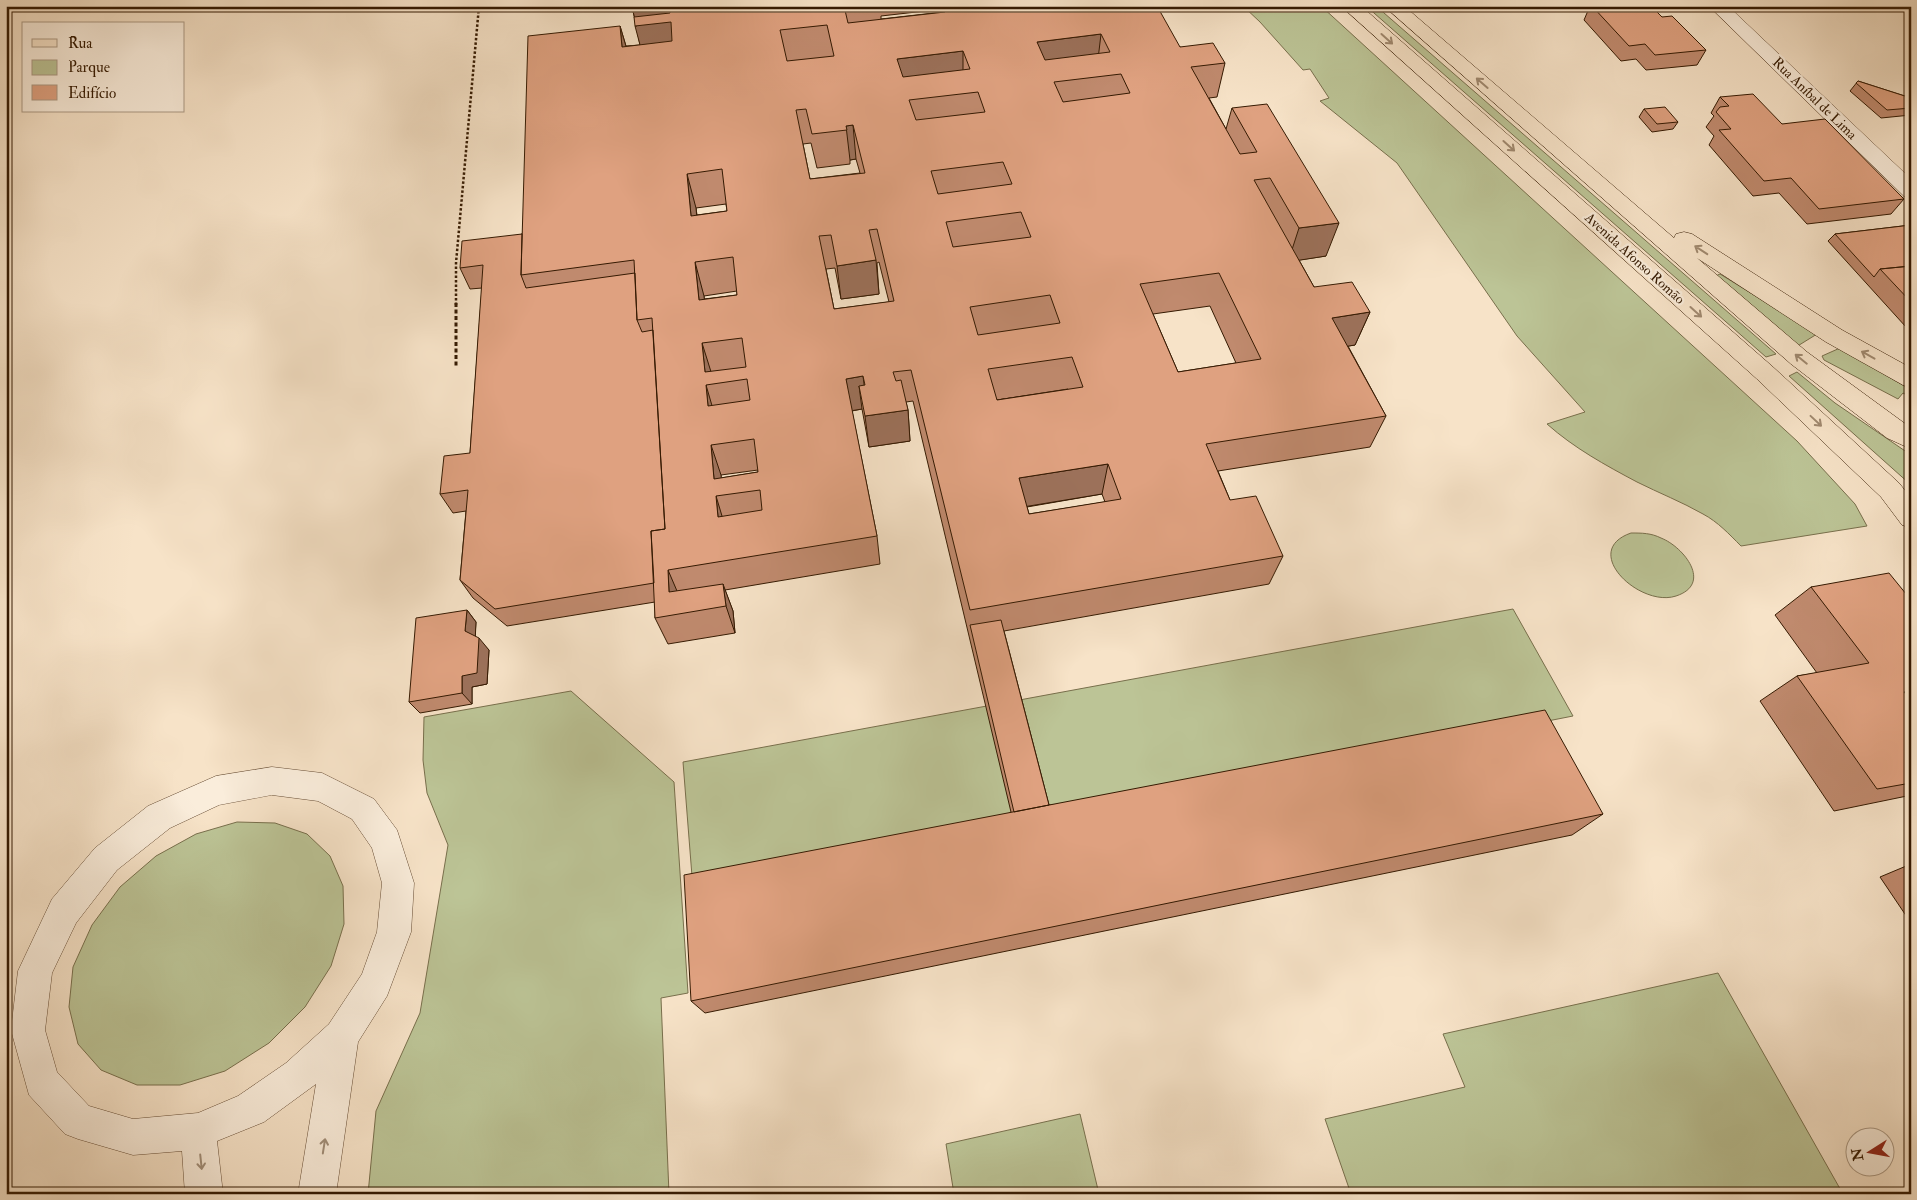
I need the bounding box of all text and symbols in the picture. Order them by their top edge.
legend [22,22,185,112]
one-way arrow [1380,33,1393,44]
text: Rua [68,34,93,53]
street label: Rua Aníbal de Lima [1769,54,1861,143]
text: Parque [68,58,110,77]
one-way arrow [1476,78,1489,89]
text: Edifício [68,84,116,103]
one-way arrow [1502,141,1515,152]
street label: Avenida Afonso Romão [1580,208,1688,308]
one-way arrow [1695,245,1709,255]
one-way arrow [1689,306,1702,318]
one-way arrow [1862,350,1876,360]
one-way arrow [1795,354,1808,365]
one-way arrow [1810,415,1823,427]
north arrow [1844,1128,1894,1178]
one-way arrow [319,1138,329,1154]
text: N [1848,1146,1867,1163]
one-way arrow [196,1154,206,1170]

